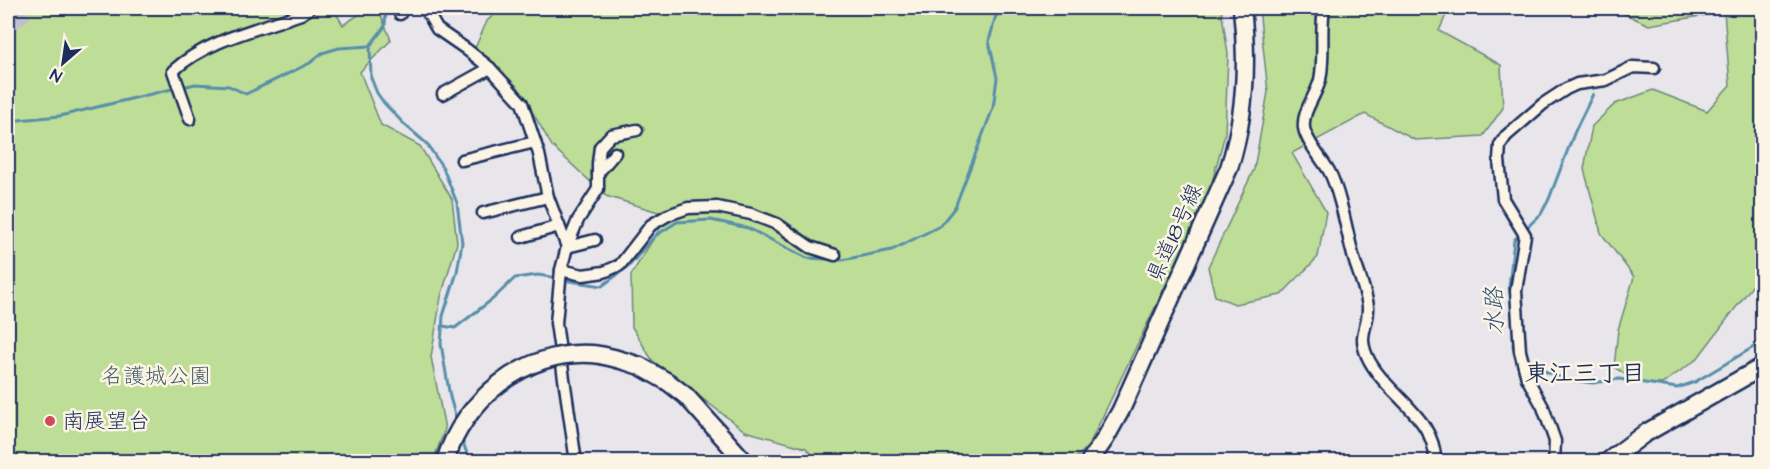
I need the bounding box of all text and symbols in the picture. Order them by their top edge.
north arrow [33,33,93,93]
text: N [46,63,66,87]
street label: 県道18号線 [1139,179,1211,287]
water label: 水路 [1477,284,1513,336]
district label: 東江三丁目 [1525,357,1645,391]
park label: 名護城公園 [101,361,211,392]
place label: 南展望台 [62,406,150,437]
marker: 南展望台 [43,414,57,428]

